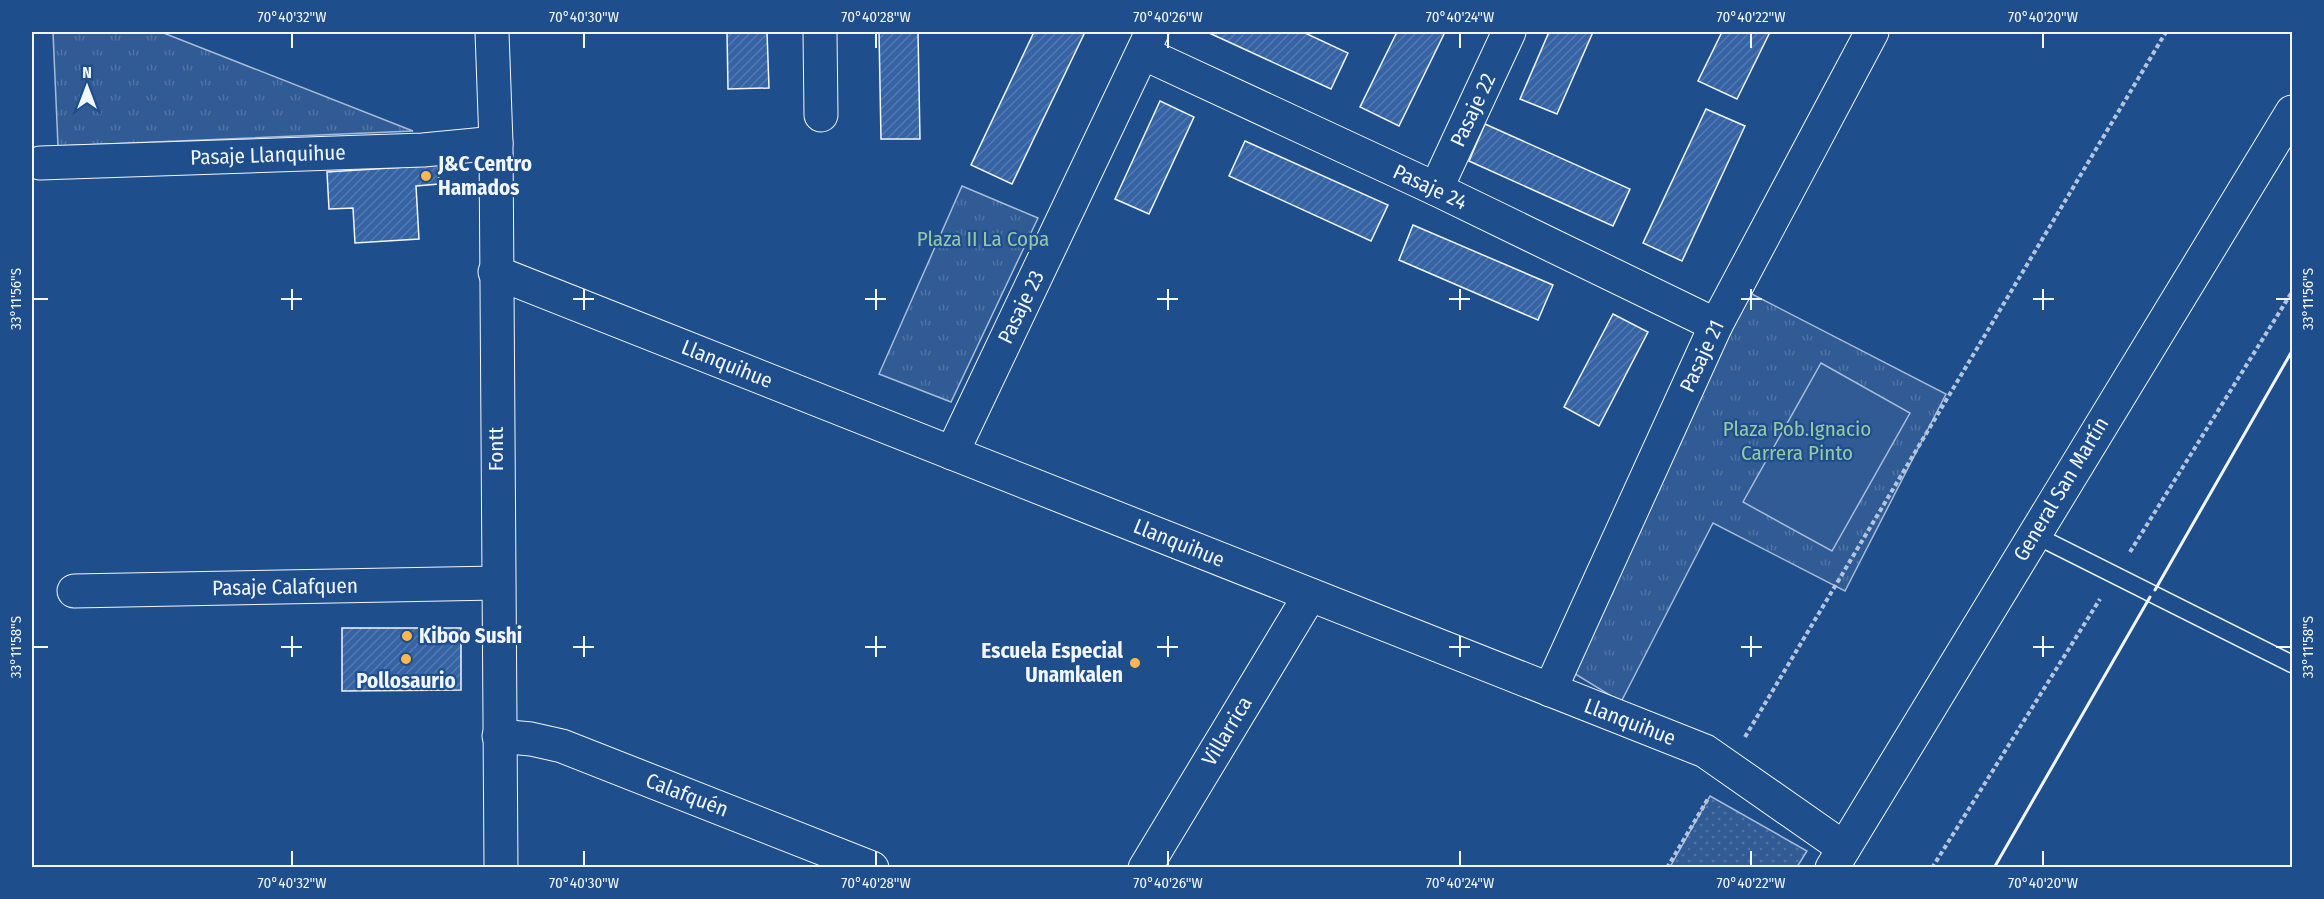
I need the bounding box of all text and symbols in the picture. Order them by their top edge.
text: 70°40'32"W [258,8,326,26]
text: 70°40'30"W [549,8,619,26]
text: 70°40'28"W [841,8,911,26]
text: 70°40'26"W [1133,8,1203,26]
text: 70°40'24"W [1426,8,1494,26]
text: 70°40'22"W [1717,8,1785,26]
text: 70°40'20"W [2008,8,2078,26]
north arrow [57,57,117,117]
text: N [82,63,92,82]
street label: Pasaje 22 [1445,69,1501,151]
street label: Pasaje Llanquihue [190,139,346,171]
place label: J&C Centro Hamados [437,151,532,201]
street label: Pasaje 24 [1389,159,1471,215]
marker: J&C Centro Hamados [419,169,433,183]
park label: Plaza II La Copa [917,226,1049,252]
street label: Pasaje 23 [992,266,1050,348]
text: 33°11'56"S [7,268,25,330]
text: 33°11'56"S [2299,268,2317,330]
street label: Pasaje 21 [1674,316,1730,396]
street label: Llanquihue [678,334,776,394]
street label: General San Martín [2008,412,2114,566]
park label: Plaza Pob.Ignacio Carrera Pinto [1723,416,1871,466]
street label: Fontt [483,427,509,471]
street label: Llanquihue [1130,513,1228,573]
street label: Pasaje Calafquen [212,573,358,601]
text: 33°11'58"S [7,616,25,678]
text: 33°11'58"S [2299,616,2317,678]
place label: Kiboo Sushi [419,623,522,649]
marker: Kiboo Sushi [400,629,414,643]
place label: Escuela Especial Unamkalen [981,638,1123,688]
marker: Pollosaurio [399,652,413,666]
marker: Escuela Especial Unamkalen [1128,656,1142,670]
place label: Pollosaurio [356,668,456,694]
street label: Villarrica [1196,692,1258,770]
street label: Llanquihue [1581,693,1679,751]
street label: Calafquén [642,767,732,823]
text: 70°40'32"W [258,874,326,892]
text: 70°40'30"W [549,874,619,892]
text: 70°40'28"W [841,874,911,892]
text: 70°40'26"W [1133,874,1203,892]
text: 70°40'24"W [1426,874,1494,892]
text: 70°40'22"W [1717,874,1785,892]
text: 70°40'20"W [2008,874,2078,892]

